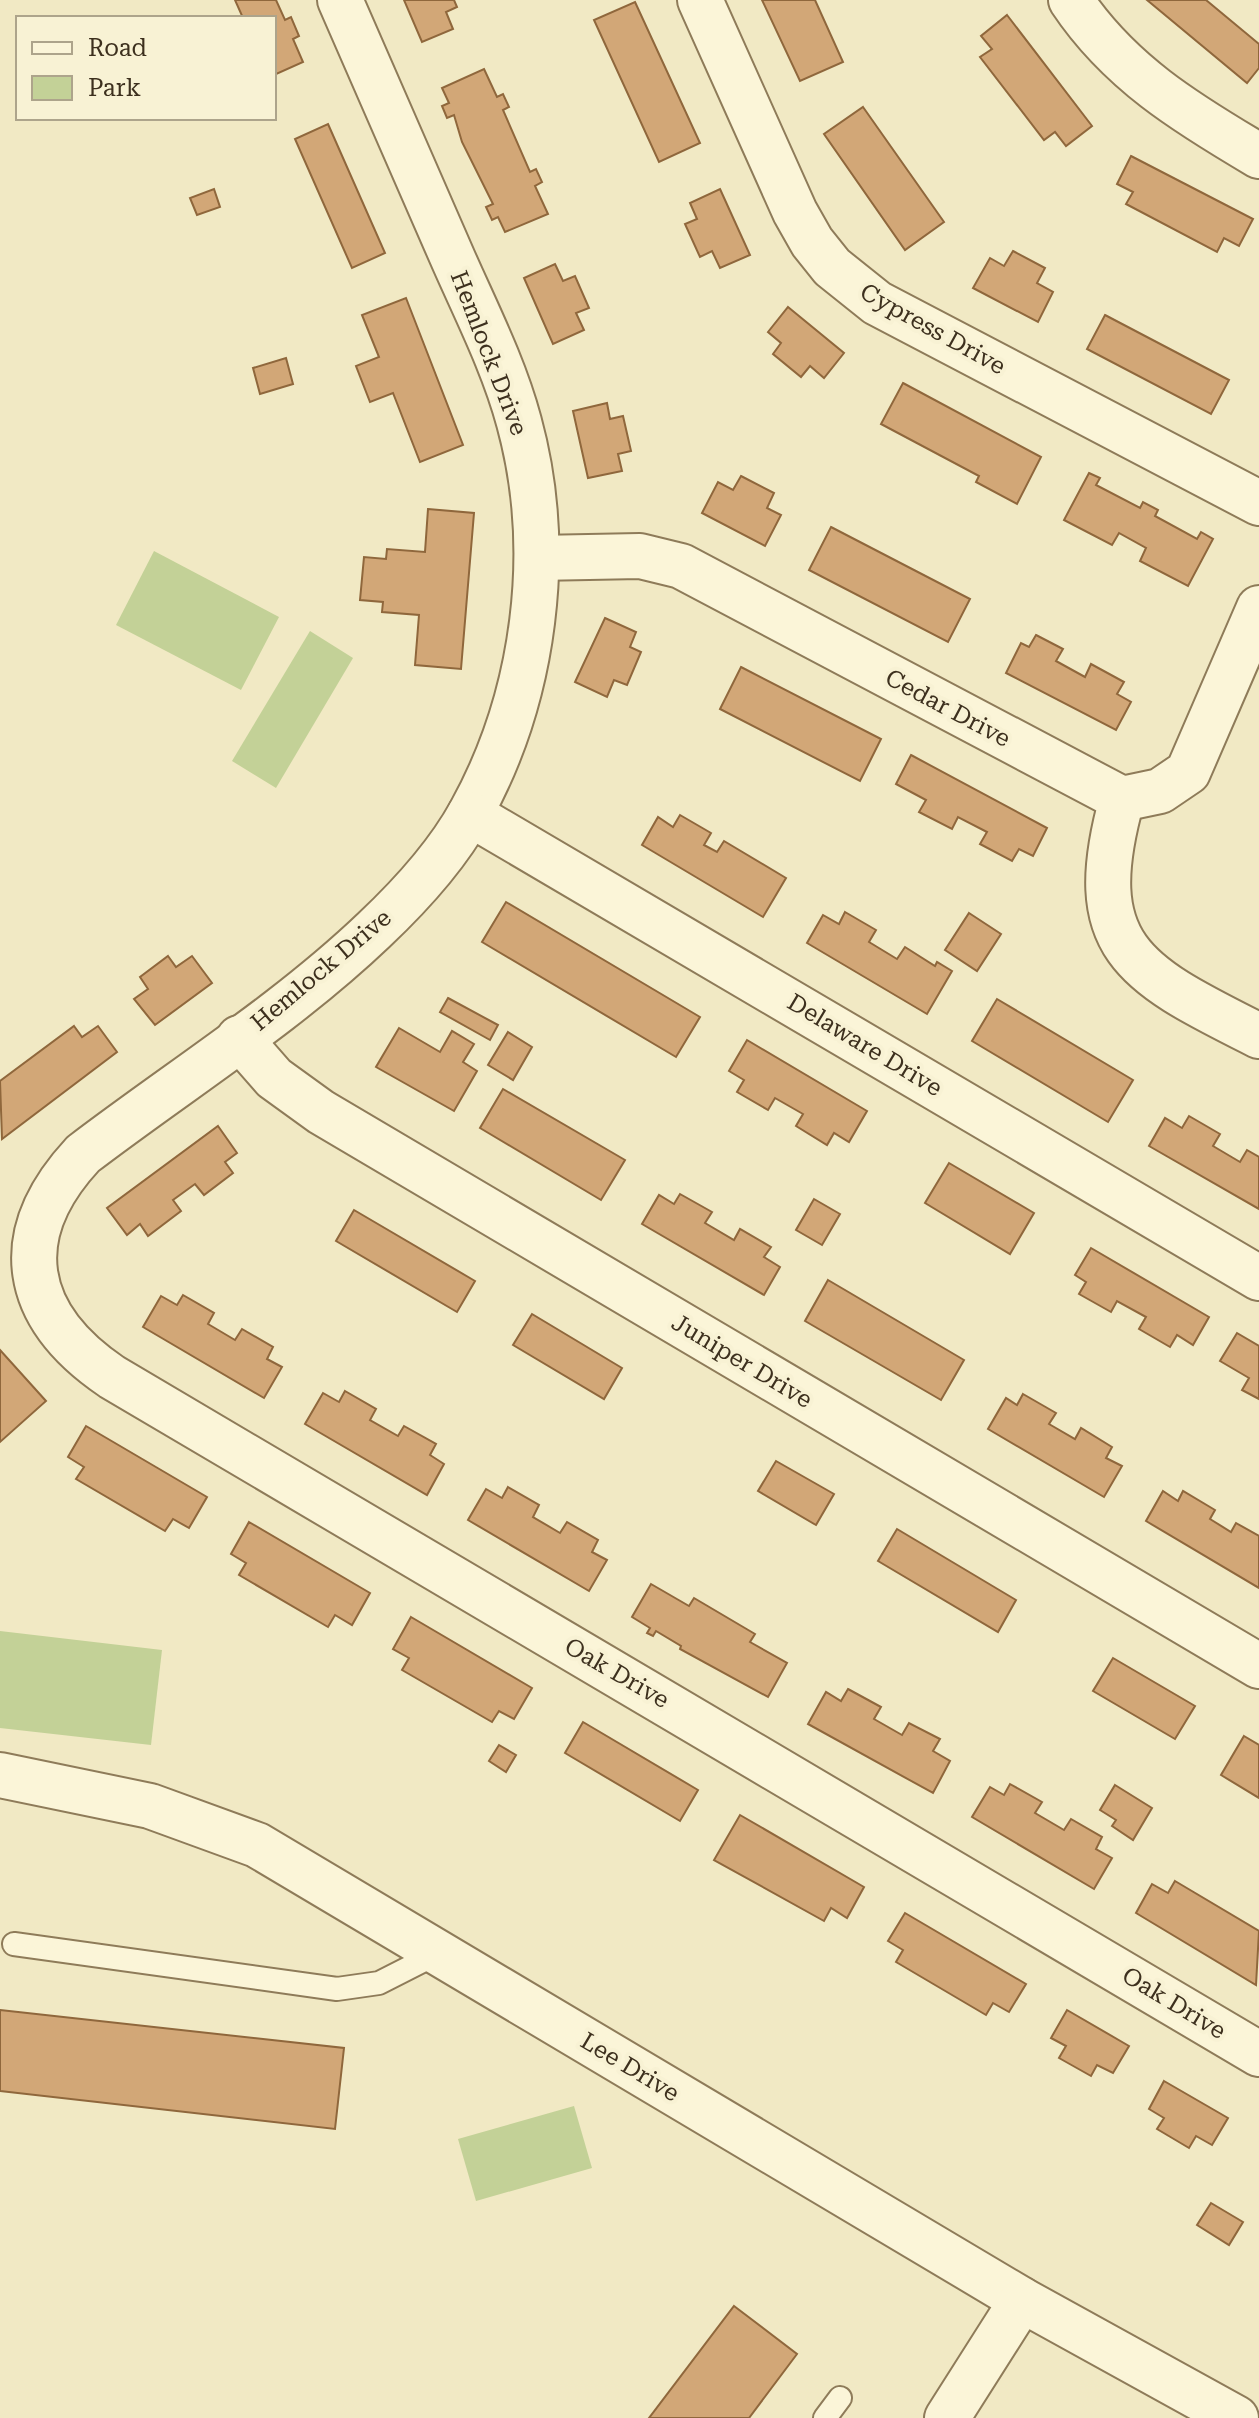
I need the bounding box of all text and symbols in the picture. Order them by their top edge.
legend [16,16,276,120]
text: Road [88,34,147,62]
text: Park [88,74,141,102]
street label: Hemlock Drive [445,267,533,439]
street label: Cypress Drive [855,278,1011,380]
street label: Cedar Drive [881,663,1015,753]
street label: Hemlock Drive [245,903,397,1037]
street label: Delaware Drive [783,988,947,1102]
street label: Juniper Drive [667,1308,817,1414]
street label: Oak Drive [560,1632,674,1714]
street label: Oak Drive [1117,1961,1231,2045]
street label: Lee Drive [576,2027,684,2107]

